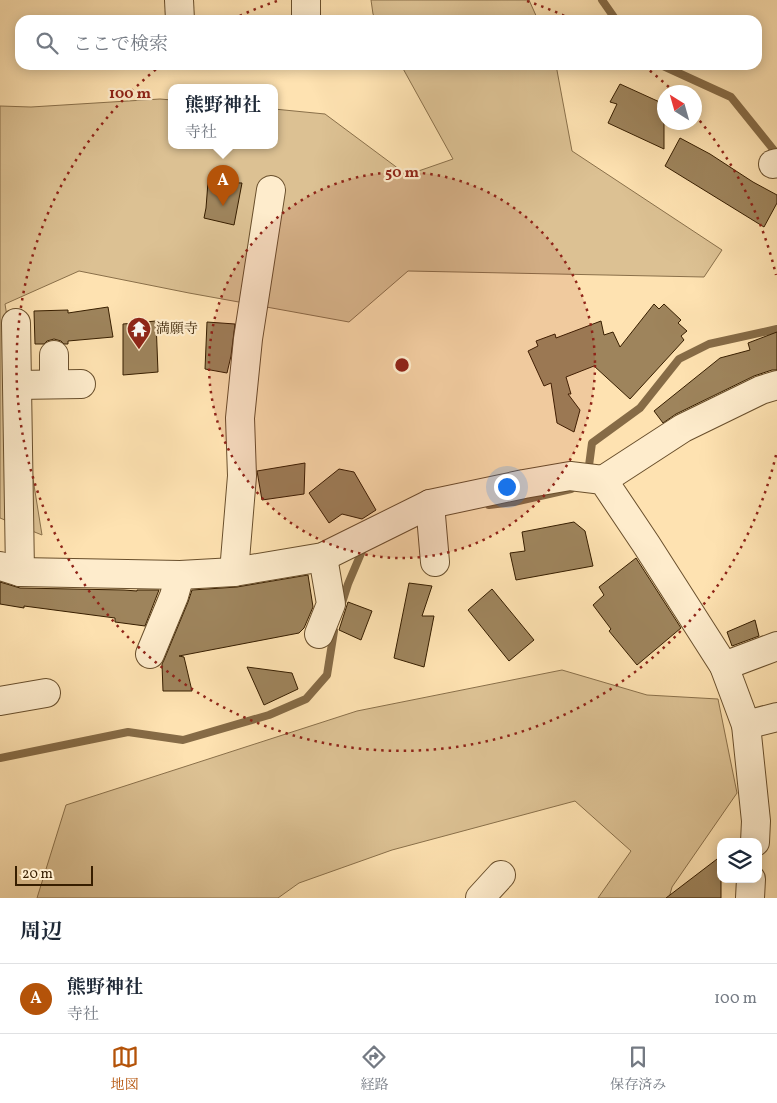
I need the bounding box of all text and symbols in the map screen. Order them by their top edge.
search box [15,15,762,70]
icon: search [33,29,61,57]
text: ここで検索 [73,32,168,58]
text: 100 m [109,84,152,105]
popup [168,84,278,149]
north arrow [657,85,702,130]
text: 熊野神社 [185,93,261,119]
text: 寺社 [185,122,217,144]
text: 50 m [385,163,419,184]
pin: A [207,165,239,206]
temple icon: 満願寺 [126,316,152,350]
place label: 満願寺 [156,320,198,339]
centre of rings [393,356,411,374]
your location [494,474,520,500]
map controls [717,838,762,883]
button: layers [717,838,762,883]
scale bar [15,863,92,886]
text: 20 m [22,865,53,884]
text: 周辺 [20,918,62,947]
text: 熊野神社 [67,975,143,1001]
text: A [30,988,42,1010]
text: 100 m [714,988,757,1010]
text: 寺社 [67,1004,99,1026]
tab: 地図 [111,1043,139,1095]
tab: 経路 [360,1043,388,1095]
tab: 保存済み [610,1043,666,1095]

